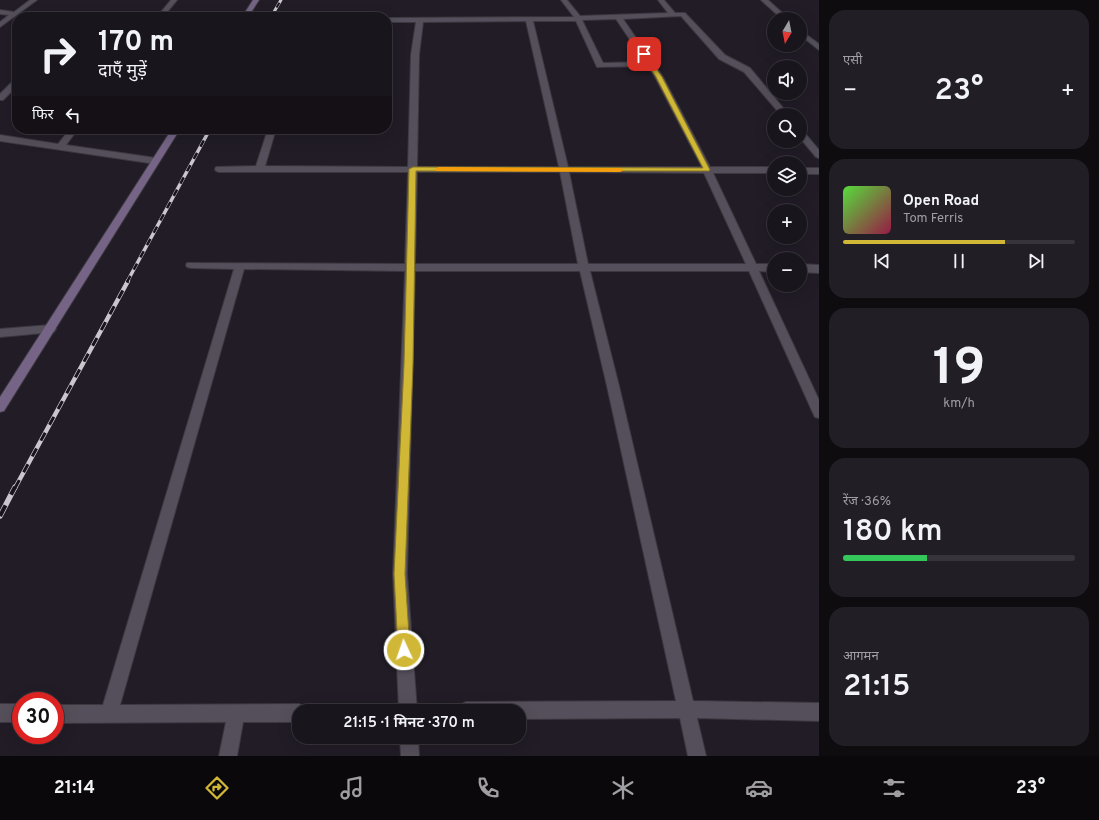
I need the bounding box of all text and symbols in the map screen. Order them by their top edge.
north arrow [767,12,807,52]
map controls [767,12,807,292]
text: 170 m [98,25,174,61]
icon: right [32,28,84,80]
pin [627,37,661,71]
icon: arrive [633,43,655,65]
text: एसी [843,53,862,69]
text: दाएँ मुड़ें [98,60,147,83]
button: sound [767,60,807,100]
text: 23° [935,73,983,110]
text: − [843,78,857,105]
text: + [1061,78,1075,105]
icon: left [62,104,84,126]
text: फिर [32,106,54,125]
button: search [767,108,807,148]
button: layers [767,156,807,196]
text: Open Road [903,192,979,211]
button: + [767,204,807,244]
text: Tom Ferris [903,211,963,227]
icon: previous [871,250,893,272]
icon: pause [948,250,970,272]
icon: next [1025,250,1047,272]
button: − [767,252,807,292]
text: 19 [933,337,985,403]
text: km/h [943,396,975,412]
text: रेंज · 36% [843,494,891,510]
text: 180 km [843,514,943,551]
position arrow [383,629,425,671]
text: आगमन [843,649,879,665]
text: 21:15 [843,669,910,706]
speed limit sign: 30 [12,692,64,744]
text: 21:15 · 1 मिनट · 370 m [343,714,475,733]
icon: directions [203,774,231,802]
icon: music [338,774,366,802]
icon: phone [474,774,502,802]
icon: climate [609,774,637,802]
icon: car [745,774,773,802]
icon: filters [880,774,908,802]
text: 21:14 [54,777,95,800]
text: 23° [1016,777,1045,800]

